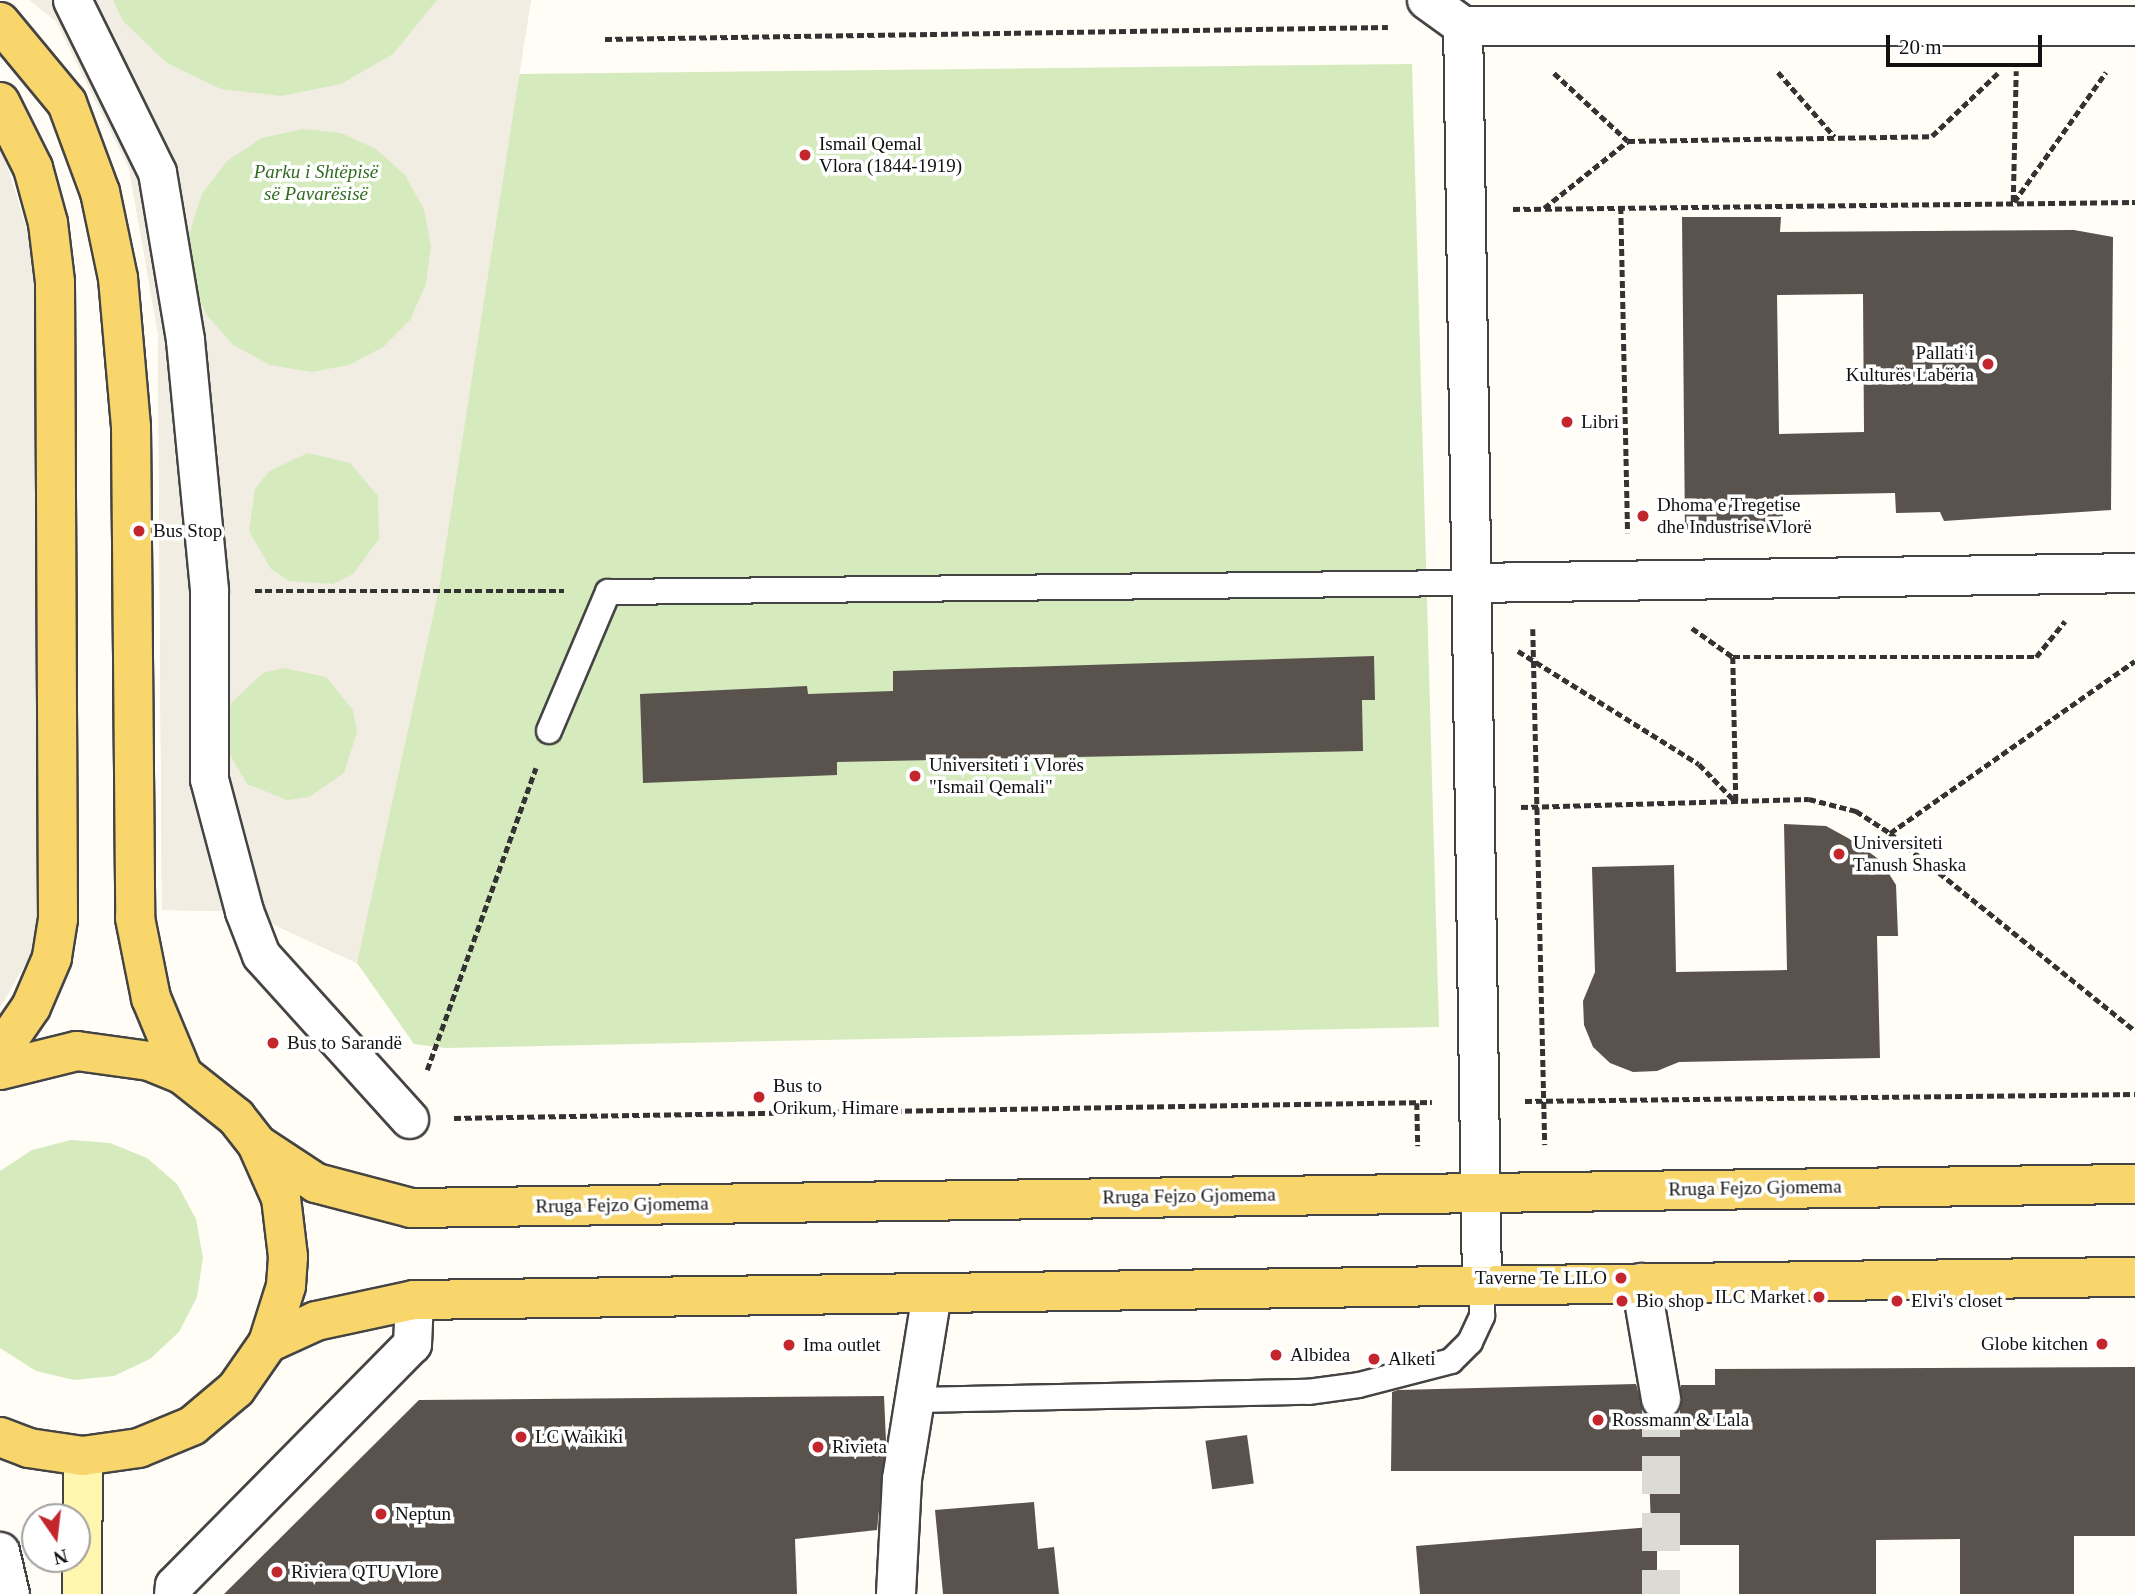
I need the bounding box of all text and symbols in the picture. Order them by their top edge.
scale bar [1890,21,2046,65]
text: 20 m [1899,35,1942,59]
place label: Ismail Qemal Vlora (1844-1919) [819,133,962,177]
marker: Ismail Qemal Vlora (1844-1919) [797,147,813,163]
park label: Parku i Shtëpisë së Pavarësisë [254,161,378,205]
place label: Pallati i Kulturës Labëria [1846,342,1974,386]
marker: Pallati i Kulturës Labëria [1980,356,1996,372]
place label: Libri [1581,411,1619,433]
marker: Libri [1559,414,1575,430]
place label: Dhoma e Tregetise dhe Industrise Vlorë [1657,494,1812,538]
marker: Dhoma e Tregetise dhe Industrise Vlorë [1635,508,1651,524]
place label: Bus Stop [153,520,222,542]
marker: Bus Stop [131,523,147,539]
place label: Universiteti i Vlorës "Ismail Qemali" [929,754,1084,798]
marker: Universiteti i Vlorës "Ismail Qemali" [907,768,923,784]
place label: Universiteti Tanush Shaska [1853,832,1966,876]
marker: Universiteti Tanush Shaska [1831,846,1847,862]
place label: Bus to Sarandë [287,1032,402,1054]
marker: Bus to Sarandë [265,1035,281,1051]
place label: Bus to Orikum, Himare [773,1075,899,1119]
marker: Bus to Orikum, Himare [751,1089,767,1105]
street label: Rruga Fejzo Gjomema [1668,1175,1842,1201]
street label: Rruga Fejzo Gjomema [1102,1183,1276,1209]
street label: Rruga Fejzo Gjomema [535,1192,709,1218]
place label: Taverne Te LILO [1475,1267,1607,1289]
marker: Taverne Te LILO [1613,1270,1629,1286]
place label: ILC Market [1715,1286,1805,1308]
marker: ILC Market [1811,1289,1827,1305]
place label: Bio shop [1636,1290,1704,1312]
place label: Elvi's closet [1911,1290,2003,1312]
marker: Bio shop [1614,1293,1630,1309]
marker: Elvi's closet [1889,1293,1905,1309]
place label: Globe kitchen [1981,1333,2088,1355]
place label: Ima outlet [803,1334,881,1356]
marker: Globe kitchen [2094,1336,2110,1352]
marker: Ima outlet [781,1337,797,1353]
place label: Albidea [1290,1344,1350,1366]
marker: Albidea [1268,1347,1284,1363]
place label: Alketi [1388,1348,1435,1370]
marker: Alketi [1366,1351,1382,1367]
place label: Rossmann & Lala [1612,1409,1749,1431]
marker: Rossmann & Lala [1590,1412,1606,1428]
place label: LC Waikiki [535,1426,624,1448]
marker: LC Waikiki [513,1429,529,1445]
place label: Rivieta [832,1436,887,1458]
marker: Rivieta [810,1439,826,1455]
north arrow [21,1503,91,1573]
place label: Neptun [395,1503,451,1525]
marker: Neptun [373,1506,389,1522]
text: N [52,1545,70,1569]
place label: Riviera QTU Vlore [291,1561,439,1583]
marker: Riviera QTU Vlore [269,1564,285,1580]

